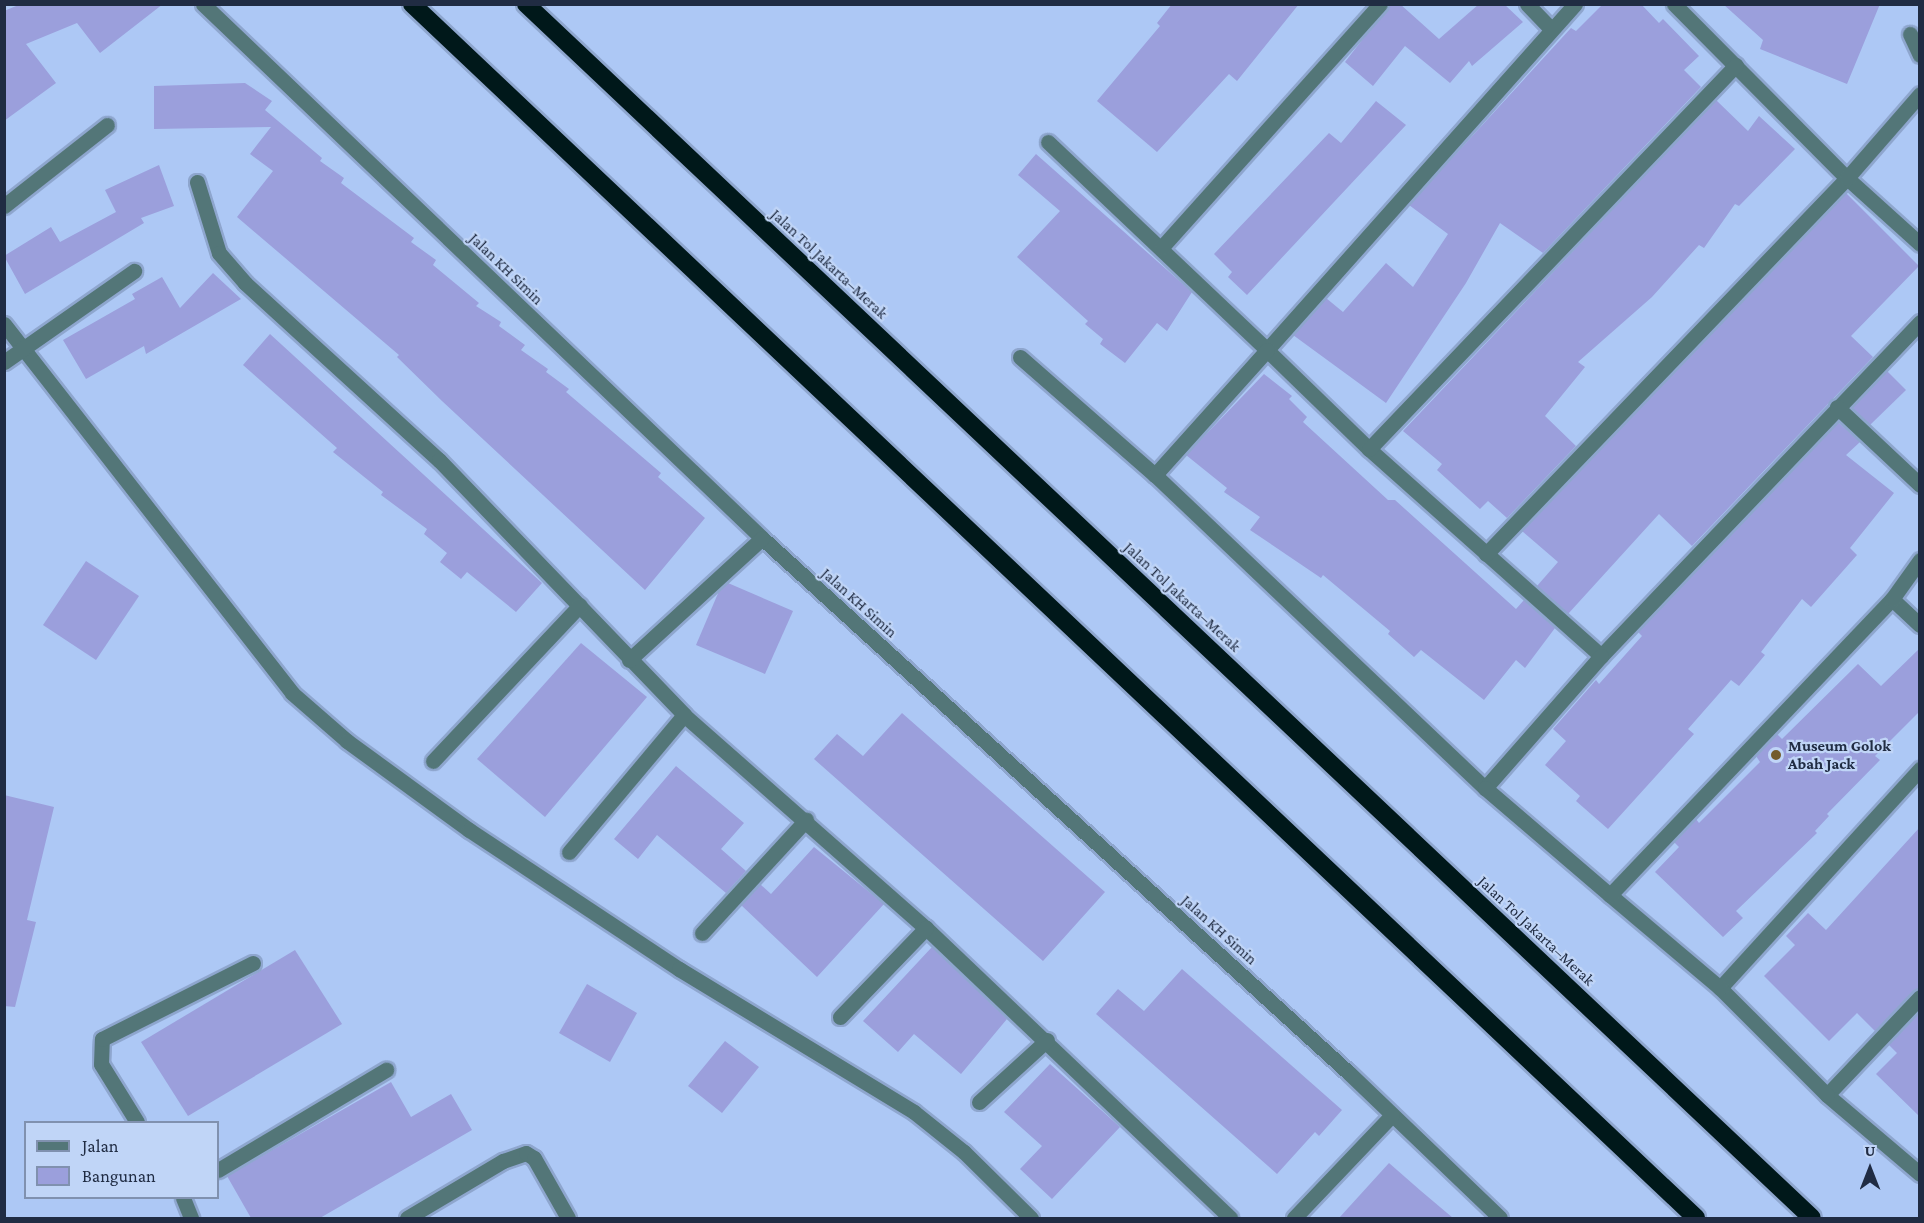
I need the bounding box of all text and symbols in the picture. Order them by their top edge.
street label: Jalan Tol Jakarta–Merak [767,205,891,323]
street label: Jalan KH Simin [465,229,547,309]
street label: Jalan Tol Jakarta–Merak [1120,538,1244,656]
street label: Jalan KH Simin [817,564,901,642]
place label: Museum Golok Abah Jack [1788,736,1891,774]
marker: Museum Golok Abah Jack [1769,748,1783,762]
street label: Jalan Tol Jakarta–Merak [1474,872,1598,990]
street label: Jalan KH Simin [1177,891,1261,969]
legend [24,1121,219,1199]
text: Jalan [82,1136,118,1156]
north arrow [1840,1139,1900,1199]
text: U [1865,1142,1875,1159]
text: Bangunan [82,1166,156,1186]

